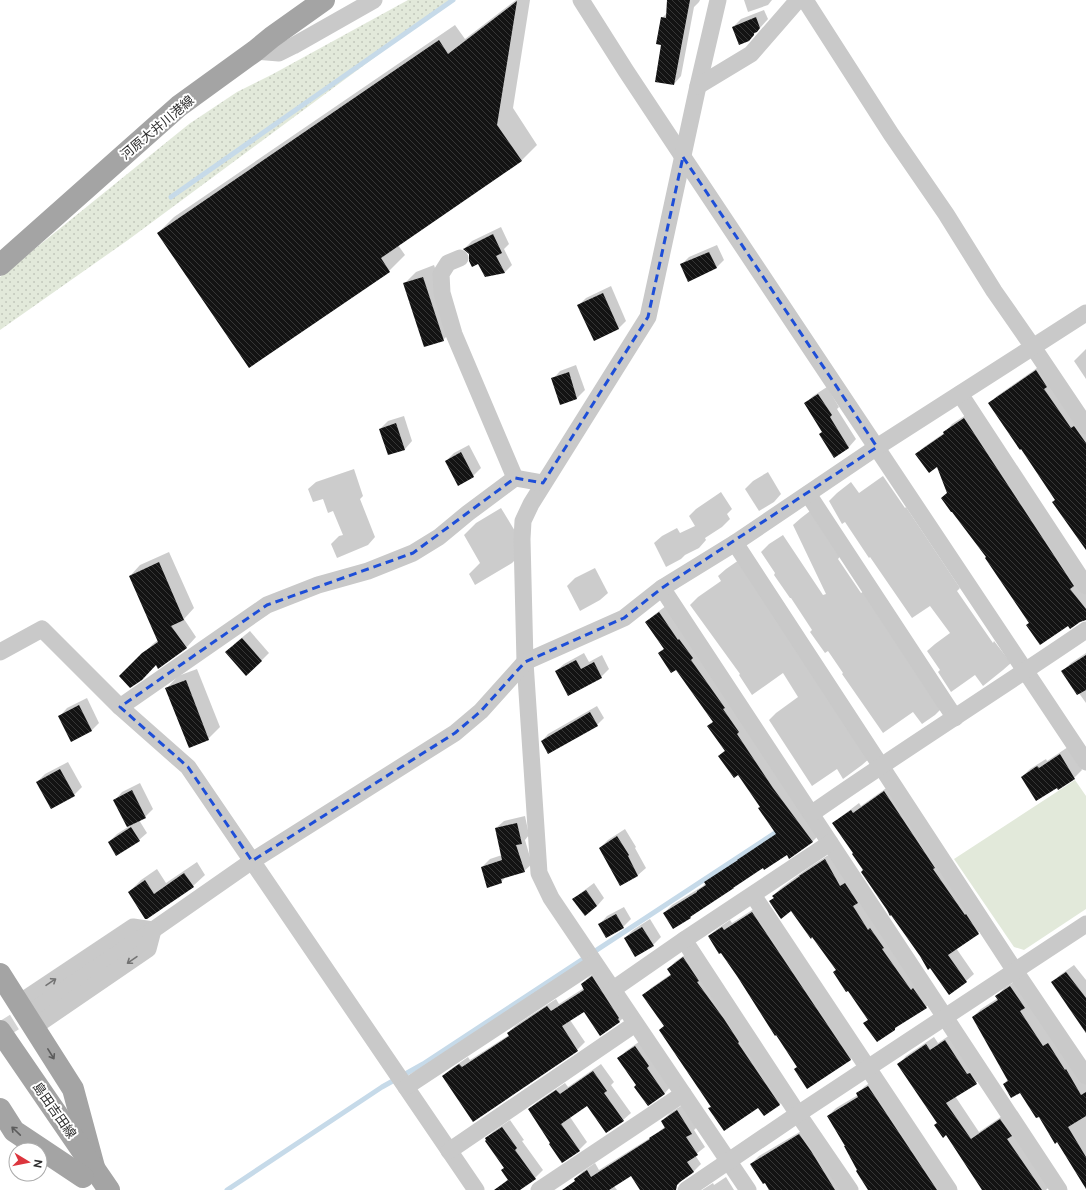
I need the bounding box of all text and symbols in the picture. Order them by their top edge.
street label: 河原大井川港線 [118,92,197,162]
one-way arrow [127,956,138,964]
one-way arrow [46,978,57,986]
one-way arrow [47,1049,56,1060]
street label: 島田吉田線 [30,1079,79,1141]
one-way arrow [11,1126,21,1136]
north arrow [8,1142,48,1182]
text: N [31,1158,45,1169]

